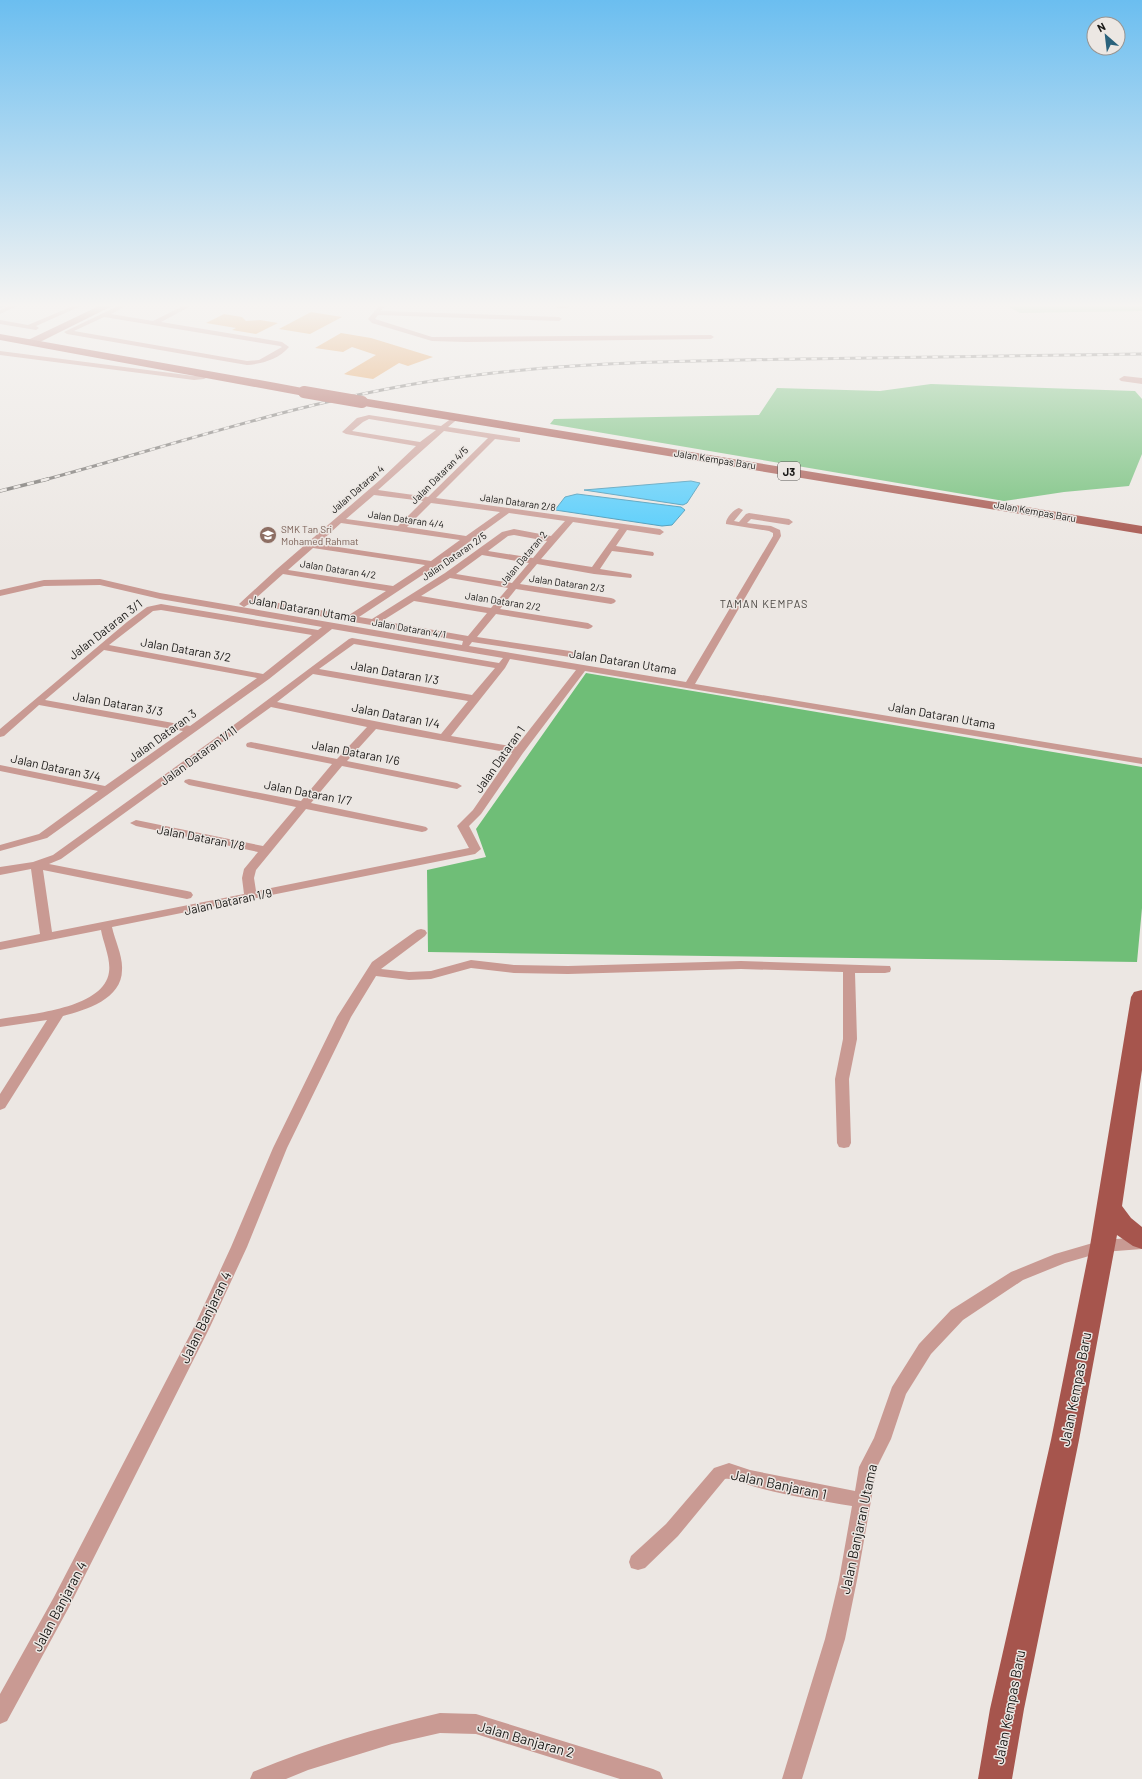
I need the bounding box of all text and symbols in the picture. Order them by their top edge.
north arrow [1086,16,1126,56]
text: N [1095,19,1107,34]
street label: Jalan Dataran 4/5 [408,444,470,506]
street label: Jalan Kempas Baru [673,447,757,471]
street label: Jalan Dataran 4 [328,462,386,516]
road number: J3 [778,462,800,480]
street label: Jalan Dataran 2/8 [479,491,557,513]
street label: Jalan Kempas Baru [993,498,1077,524]
street label: Jalan Dataran 4/4 [367,508,445,530]
place label: SMK Tan Sri Mohamed Rahmat [281,523,359,547]
school or university icon: SMK Tan Sri Mohamed Rahmat [258,525,278,545]
street label: Jalan Dataran 2 [497,528,549,588]
street label: Jalan Dataran 2/5 [419,529,489,583]
street label: Jalan Dataran 4/2 [299,557,377,581]
street label: Jalan Dataran 2/3 [528,572,606,594]
street label: Jalan Dataran 2/2 [464,589,542,613]
street label: Jalan Dataran Utama [248,592,358,624]
street label: Jalan Dataran 3/1 [66,596,144,662]
district label: TAMAN KEMPAS [720,597,808,610]
street label: Jalan Dataran 4/1 [371,616,447,640]
street label: Jalan Dataran 3/2 [140,634,232,664]
street label: Jalan Dataran Utama [568,646,678,676]
street label: Jalan Dataran 1/3 [350,657,440,687]
street label: Jalan Dataran 3/3 [72,688,164,718]
street label: Jalan Dataran Utama [887,699,997,731]
street label: Jalan Dataran 1/4 [351,700,441,730]
street label: Jalan Dataran 3 [125,706,199,764]
street label: Jalan Dataran 1/11 [157,722,239,788]
street label: Jalan Dataran 1 [471,723,527,795]
street label: Jalan Dataran 1/6 [311,737,401,767]
street label: Jalan Dataran 3/4 [10,751,102,783]
street label: Jalan Dataran 1/7 [263,777,353,807]
street label: Jalan Dataran 1/8 [156,822,246,852]
street label: Jalan Dataran 1/9 [183,885,273,917]
street label: Jalan Banjaran 4 [175,1268,235,1366]
street label: Jalan Kempas Baru [1056,1330,1094,1448]
street label: Jalan Banjaran Utama [836,1462,880,1596]
street label: Jalan Banjaran 1 [730,1466,828,1502]
street label: Jalan Banjaran 4 [28,1558,90,1654]
street label: Jalan Kempas Baru [990,1648,1028,1766]
street label: Jalan Banjaran 2 [476,1717,576,1761]

